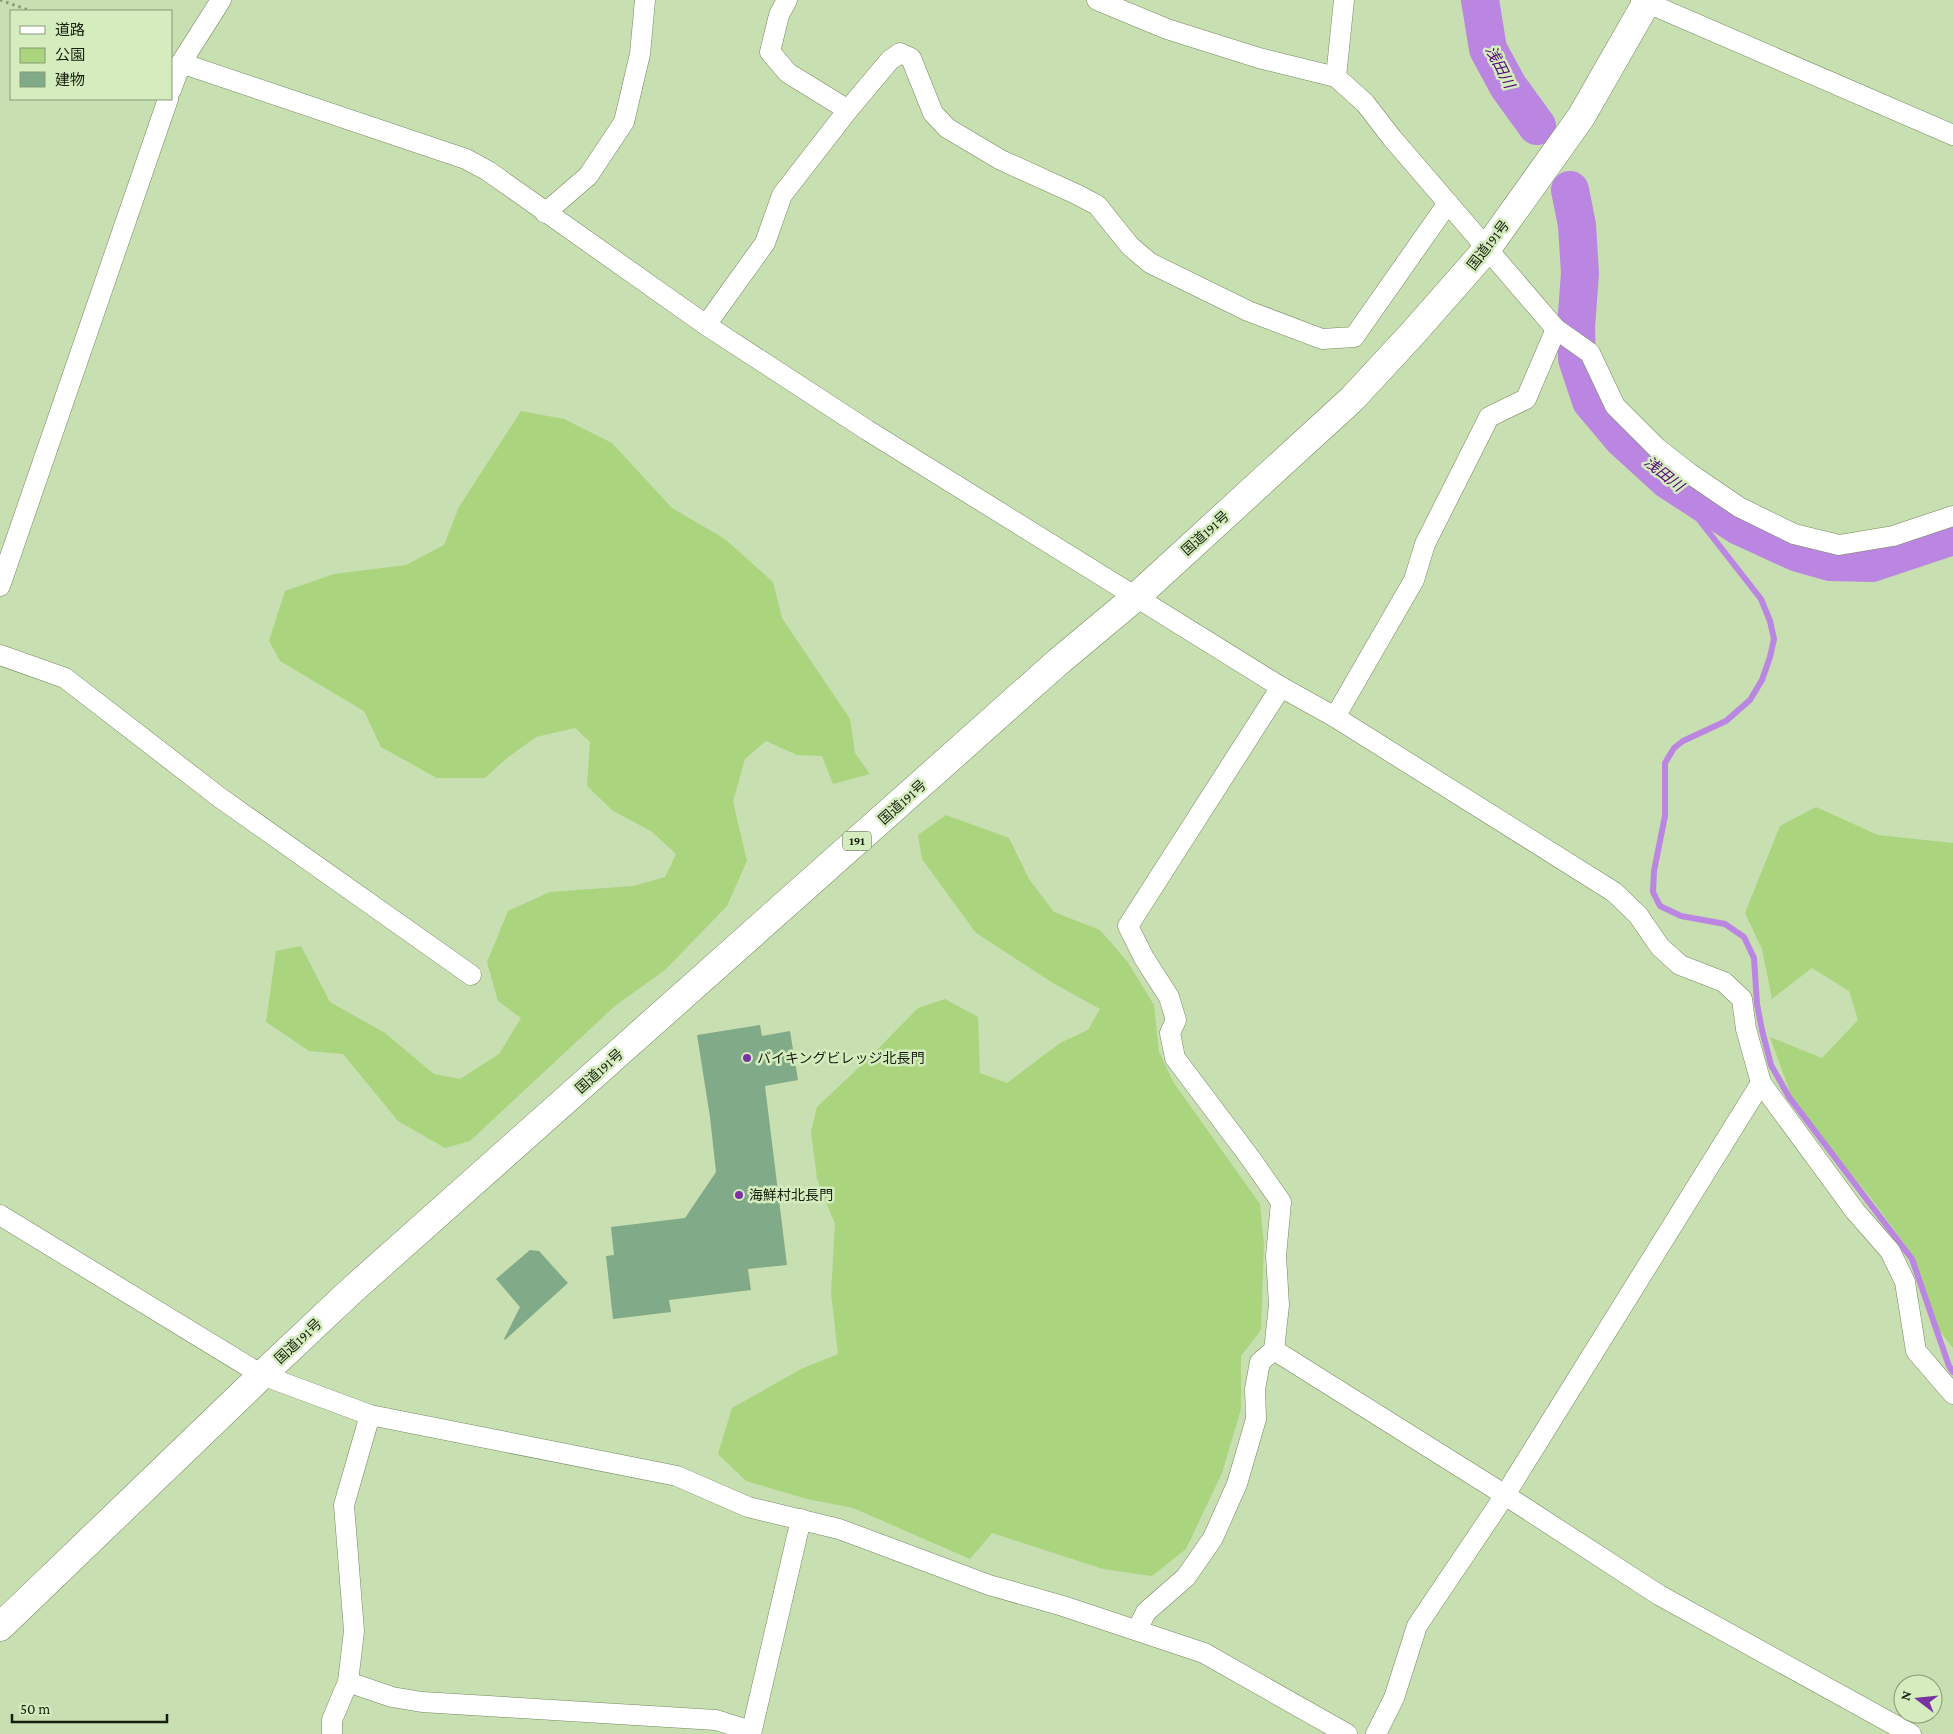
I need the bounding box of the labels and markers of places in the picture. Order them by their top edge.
place label: バイキングビレッジ北長門 [757,1050,925,1066]
marker: バイキングビレッジ北長門 [741,1052,753,1064]
place label: 海鮮村北長門 [749,1187,833,1203]
marker: 海鮮村北長門 [733,1189,745,1201]

